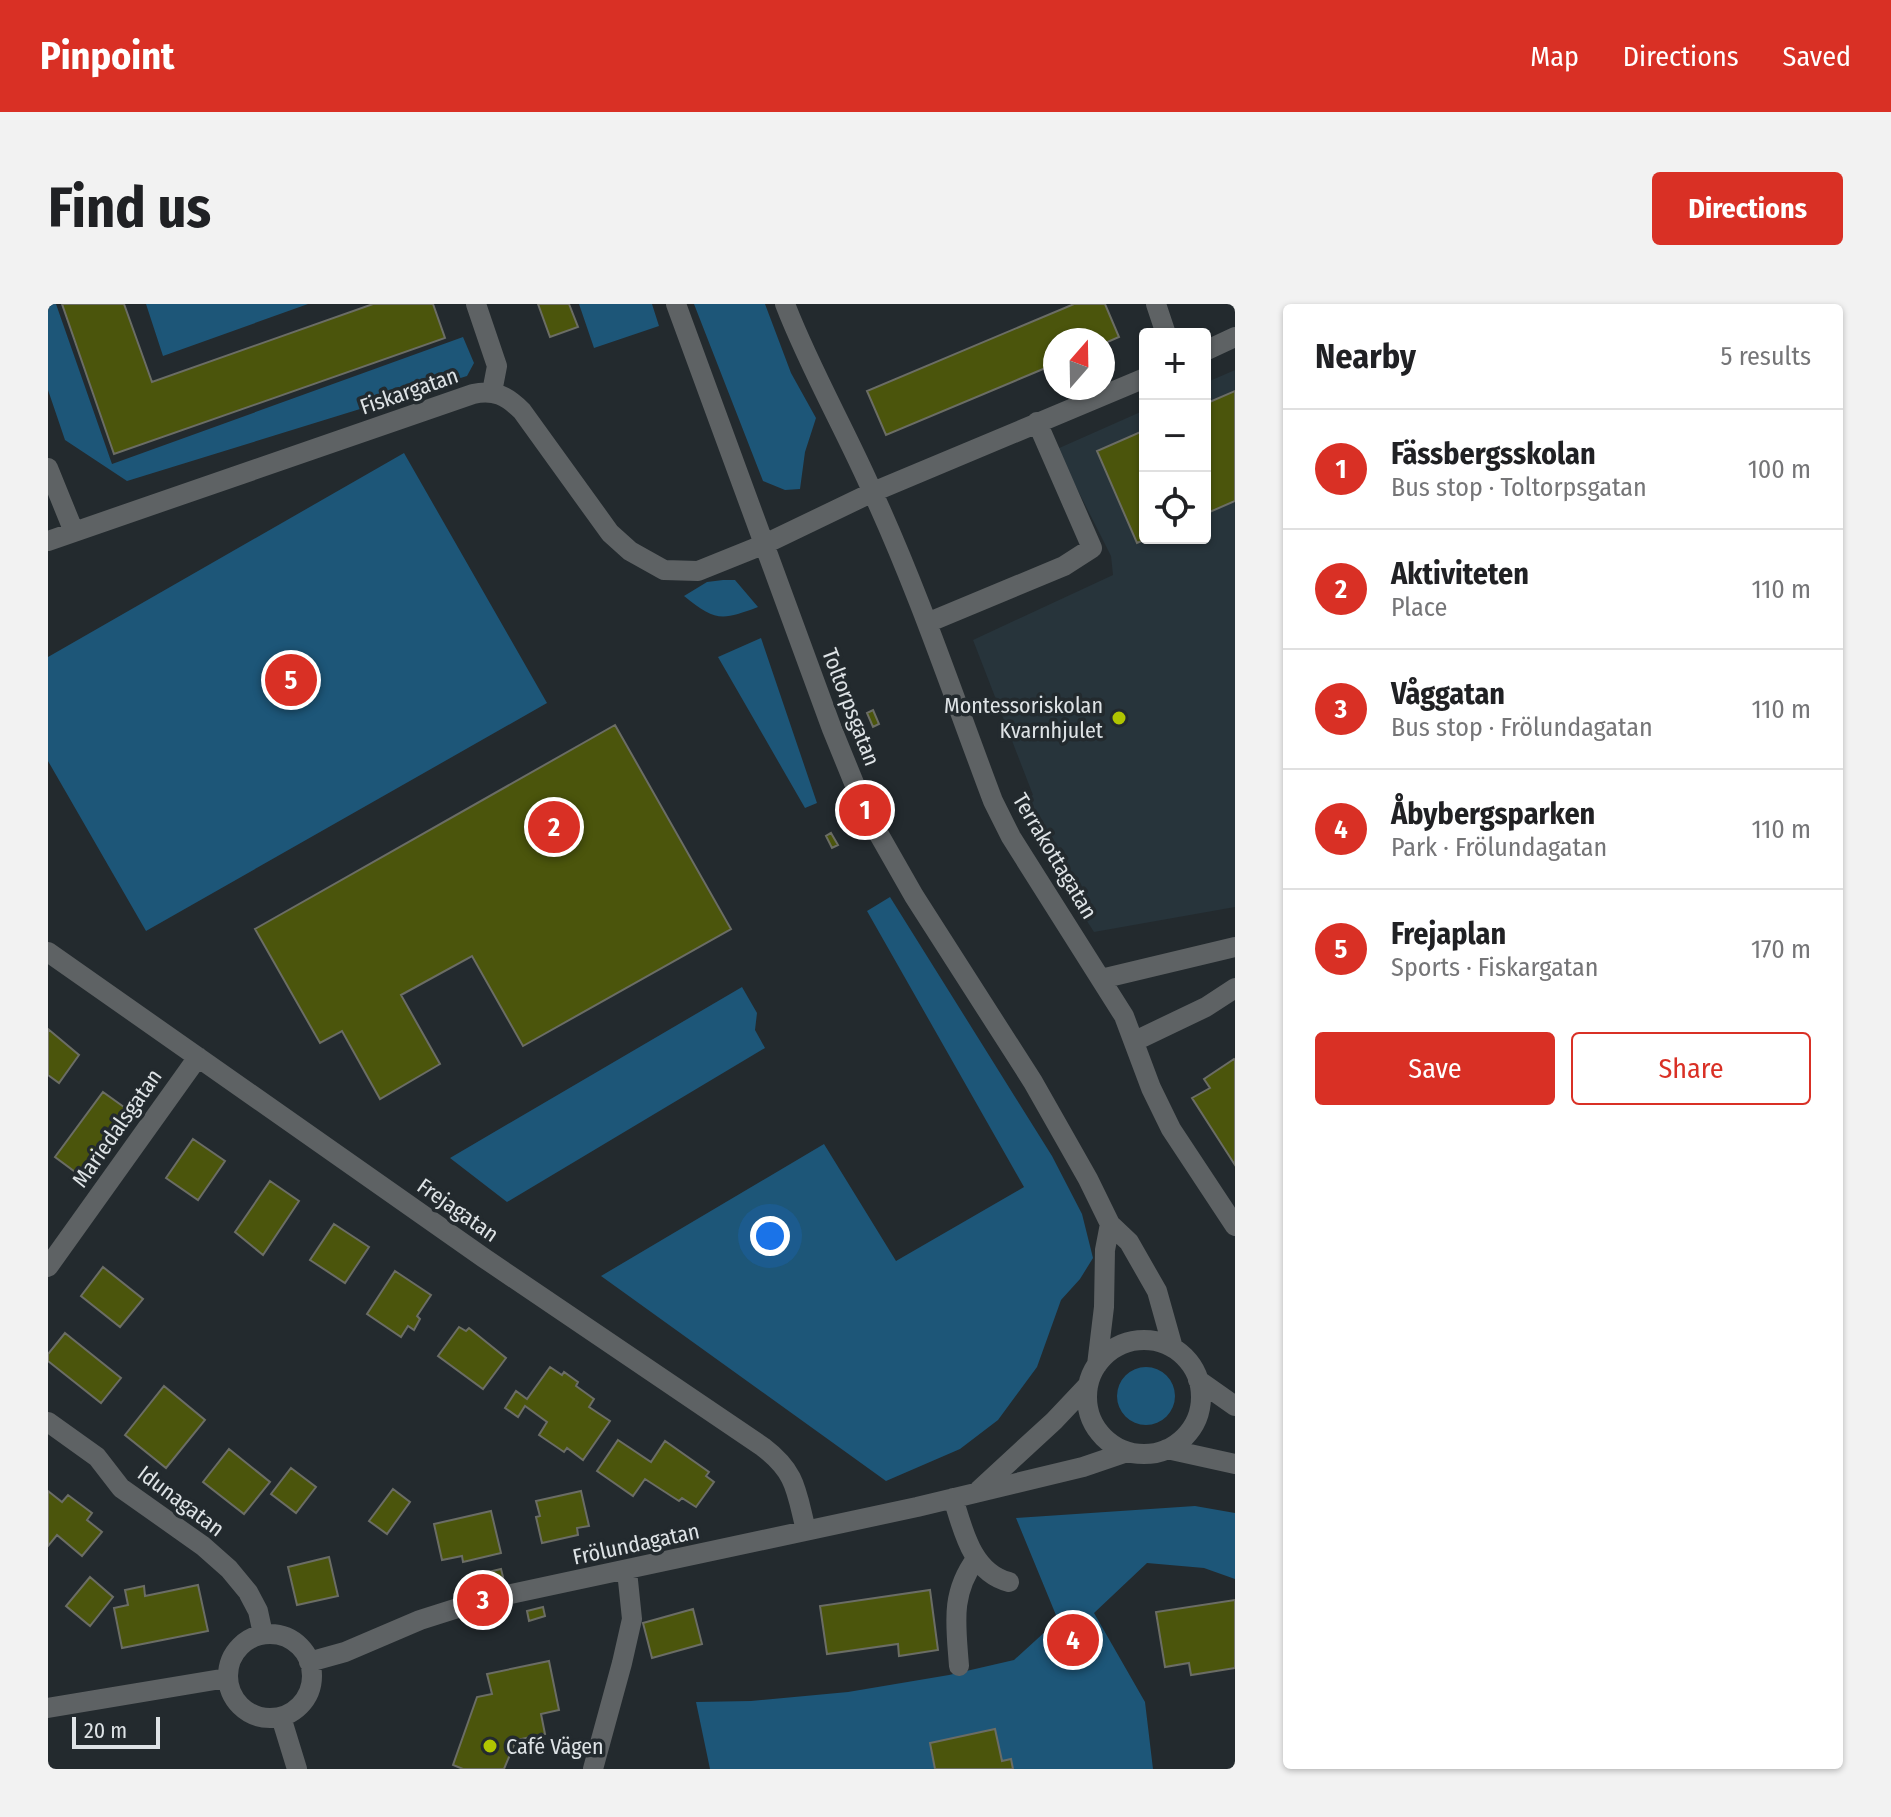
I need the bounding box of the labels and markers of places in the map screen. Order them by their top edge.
pin: 5 [265,650,317,710]
place label: Montessoriskolan Kvarnhjulet [944,692,1104,744]
marker: Montessoriskolan Kvarnhjulet [1110,709,1128,727]
pin: 1 [839,780,891,840]
pin: 2 [528,797,580,857]
pin: 3 [457,1570,509,1630]
pin: 4 [1047,1610,1099,1670]
place label: Café Vägen [506,1733,604,1760]
marker: Café Vägen [481,1737,499,1755]

